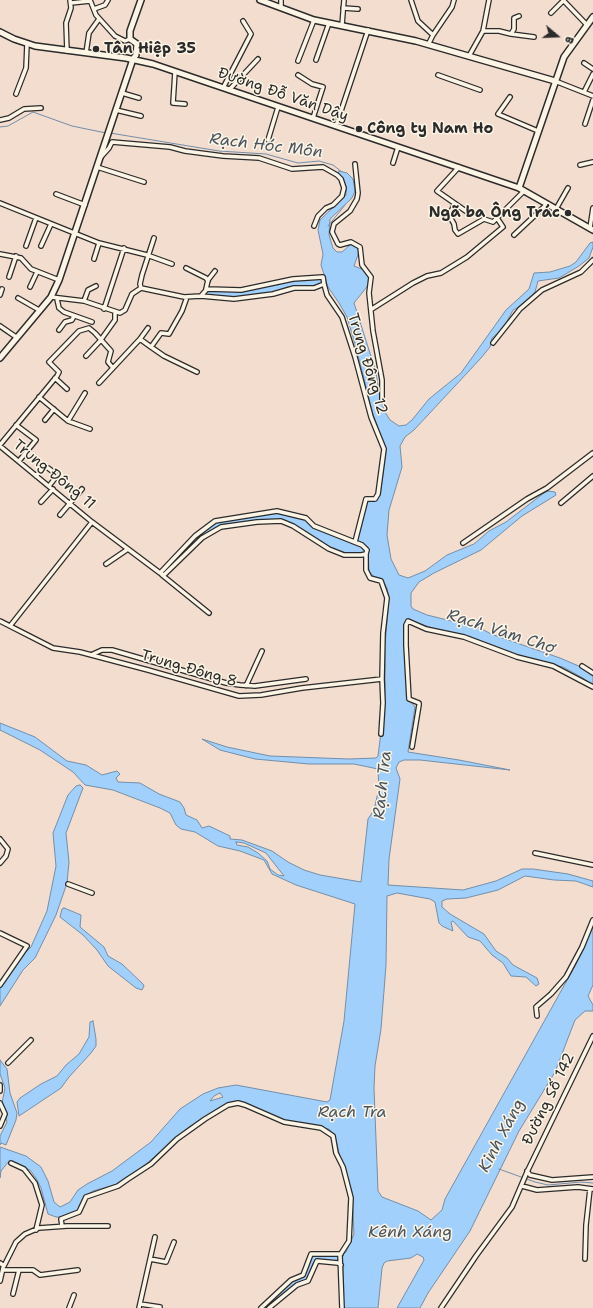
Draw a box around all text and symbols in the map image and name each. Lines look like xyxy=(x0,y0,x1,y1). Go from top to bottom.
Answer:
north arrow xyxy=(537,16,577,56)
text: B xyxy=(561,34,577,46)
place label: Tân Hiệp 35 xyxy=(104,40,196,58)
marker: Tân Hiệp 35 xyxy=(91,44,101,54)
street label: Đường Đỗ Văn Dậy xyxy=(215,64,351,126)
place label: Công ty Nam Ho xyxy=(367,120,493,138)
marker: Công ty Nam Ho xyxy=(354,124,364,134)
water label: Rạch Hóc Môn xyxy=(208,130,324,162)
place label: Ngã ba Ông Trác xyxy=(429,204,560,222)
marker: Ngã ba Ông Trác xyxy=(563,208,573,218)
street label: Trung Đông 12 xyxy=(343,311,391,417)
street label: Trung Đông 11 xyxy=(9,436,99,514)
water label: Rạch Vàm Chợ xyxy=(444,605,558,659)
street label: Trung Đông 8 xyxy=(139,647,239,691)
water label: Rạch Tra xyxy=(370,750,396,820)
street label: Đường Số 142 xyxy=(519,1050,579,1148)
water label: Kinh Xáng xyxy=(475,1096,529,1176)
water label: Rạch Tra xyxy=(318,1103,386,1123)
water label: Kênh Xáng xyxy=(368,1223,452,1243)

